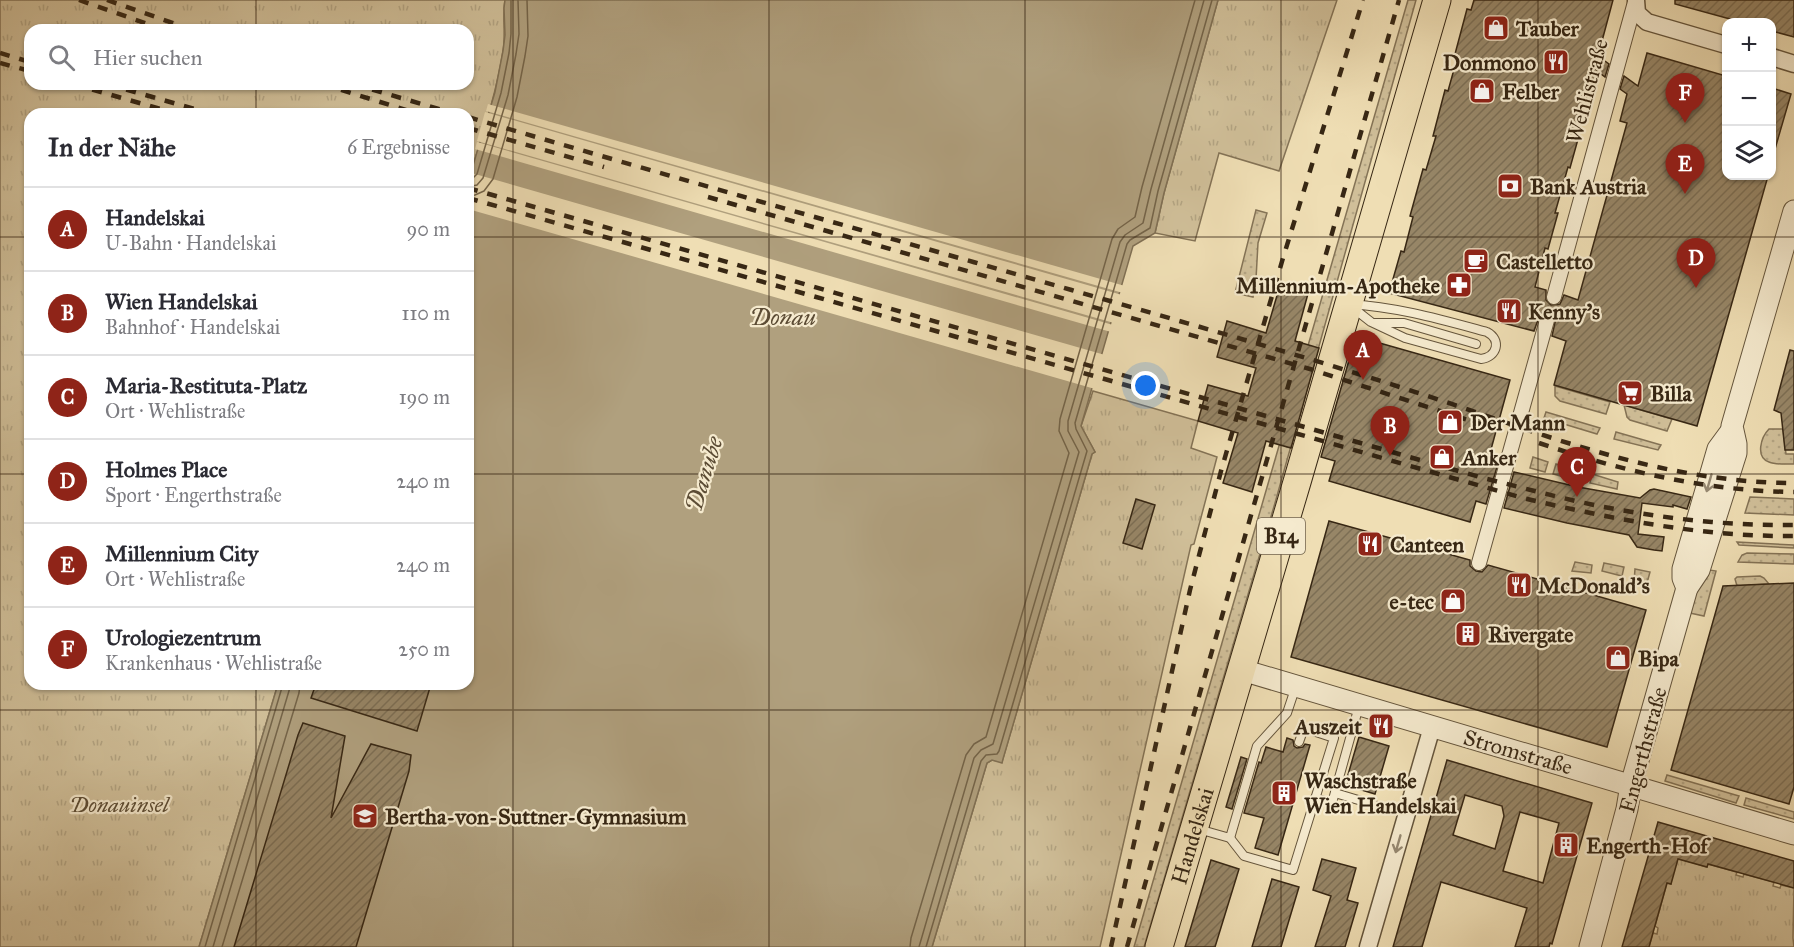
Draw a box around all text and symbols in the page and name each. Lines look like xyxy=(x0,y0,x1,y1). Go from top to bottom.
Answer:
shop icon: Tauber xyxy=(1481,13,1511,43)
place label: Tauber xyxy=(1515,15,1580,42)
map controls xyxy=(1722,18,1776,180)
button: + xyxy=(1722,18,1776,72)
search box xyxy=(24,24,474,90)
street label: Wehlistraße xyxy=(1560,36,1614,146)
icon: search xyxy=(45,41,78,74)
text: Hier suchen xyxy=(93,44,202,71)
restaurant icon: Donmono xyxy=(1541,47,1571,77)
place label: Donmono xyxy=(1443,49,1536,76)
button: − xyxy=(1722,72,1776,126)
pin: F xyxy=(1666,74,1704,123)
shop icon: Felber xyxy=(1467,76,1497,106)
place label: Felber xyxy=(1502,78,1560,105)
button: layers xyxy=(1722,126,1776,180)
text: In der Nähe xyxy=(48,131,176,163)
text: 6 Ergebnisse xyxy=(347,135,450,159)
pin: E xyxy=(1666,144,1704,194)
bank icon: Bank Austria xyxy=(1495,171,1525,201)
place label: Bank Austria xyxy=(1530,173,1647,200)
text: Handelskai xyxy=(105,204,205,231)
text: A xyxy=(61,217,74,241)
text: 90 m xyxy=(407,217,450,241)
text: U-Bahn · Handelskai xyxy=(105,231,276,255)
pin: D xyxy=(1676,238,1716,288)
cafe icon: Castelletto xyxy=(1461,246,1491,276)
place label: Castelletto xyxy=(1496,248,1593,275)
pharmacy icon: Millennium-Apotheke xyxy=(1444,270,1474,300)
place label: Millennium-Apotheke xyxy=(1236,272,1440,299)
text: Wien Handelskai xyxy=(105,288,258,315)
restaurant icon: Kenny's xyxy=(1494,296,1524,326)
place label: Kenny's xyxy=(1528,298,1600,325)
text: B xyxy=(61,301,74,325)
text: 110 m xyxy=(402,301,450,325)
water label: Donau xyxy=(750,302,816,332)
text: Bahnhof · Handelskai xyxy=(105,315,280,339)
pin: A xyxy=(1344,330,1382,380)
your location xyxy=(1131,371,1160,400)
text: Maria-Restituta-Platz xyxy=(105,372,307,399)
supermarket icon: Billa xyxy=(1615,378,1645,408)
place label: Billa xyxy=(1650,380,1692,407)
text: C xyxy=(61,385,74,409)
text: 190 m xyxy=(399,385,450,409)
text: Ort · Wehlistraße xyxy=(105,399,245,423)
pin: B xyxy=(1370,406,1410,456)
shop icon: Der Mann xyxy=(1435,407,1465,437)
place label: Der Mann xyxy=(1470,409,1565,436)
water label: Danube xyxy=(678,432,730,515)
shop icon: Anker xyxy=(1427,442,1457,472)
place label: Anker xyxy=(1460,444,1517,471)
pin: C xyxy=(1558,448,1596,497)
text: Holmes Place xyxy=(105,456,227,483)
text: D xyxy=(60,469,75,493)
text: 240 m xyxy=(396,469,450,493)
one-way arrow xyxy=(1703,473,1714,492)
text: Sport · Engerthstraße xyxy=(105,483,282,507)
road number: B14 xyxy=(1257,518,1305,554)
restaurant icon: Canteen xyxy=(1355,529,1385,559)
place label: Canteen xyxy=(1390,531,1464,558)
text: Millennium City xyxy=(105,540,258,567)
text: E xyxy=(60,553,75,577)
text: 240 m xyxy=(396,553,450,577)
text: Ort · Wehlistraße xyxy=(105,567,245,591)
restaurant icon: McDonald's xyxy=(1504,570,1534,600)
place label: McDonald's xyxy=(1538,572,1650,599)
shop icon: e-tec xyxy=(1438,586,1468,616)
place label: e-tec xyxy=(1390,588,1435,615)
building icon: Rivergate xyxy=(1453,619,1483,649)
place label: Rivergate xyxy=(1488,621,1574,648)
text: Urologiezentrum xyxy=(105,624,261,651)
text: F xyxy=(61,637,74,661)
text: 250 m xyxy=(398,637,450,661)
shop icon: Bipa xyxy=(1603,643,1633,673)
place label: Bipa xyxy=(1638,645,1680,672)
text: Krankenhaus · Wehlistraße xyxy=(105,651,322,675)
street label: Engerthstraße xyxy=(1613,684,1673,816)
restaurant icon: Auszeit xyxy=(1366,711,1396,741)
place label: Auszeit xyxy=(1293,713,1362,740)
street label: Stromstraße xyxy=(1460,724,1576,780)
place label: Waschstraße Wien Handelskai xyxy=(1304,767,1457,819)
building icon: Waschstraße Wien Handelskai xyxy=(1269,778,1299,808)
street label: Handelskai xyxy=(1165,784,1219,888)
park label: Donauinsel xyxy=(69,791,171,818)
school or university icon: Bertha-von-Suttner-Gymnasium xyxy=(350,801,380,831)
place label: Bertha-von-Suttner-Gymnasium xyxy=(385,803,687,830)
building icon: Engerth-Hof xyxy=(1551,830,1581,860)
place label: Engerth-Hof xyxy=(1586,832,1711,859)
one-way arrow xyxy=(1392,834,1403,853)

